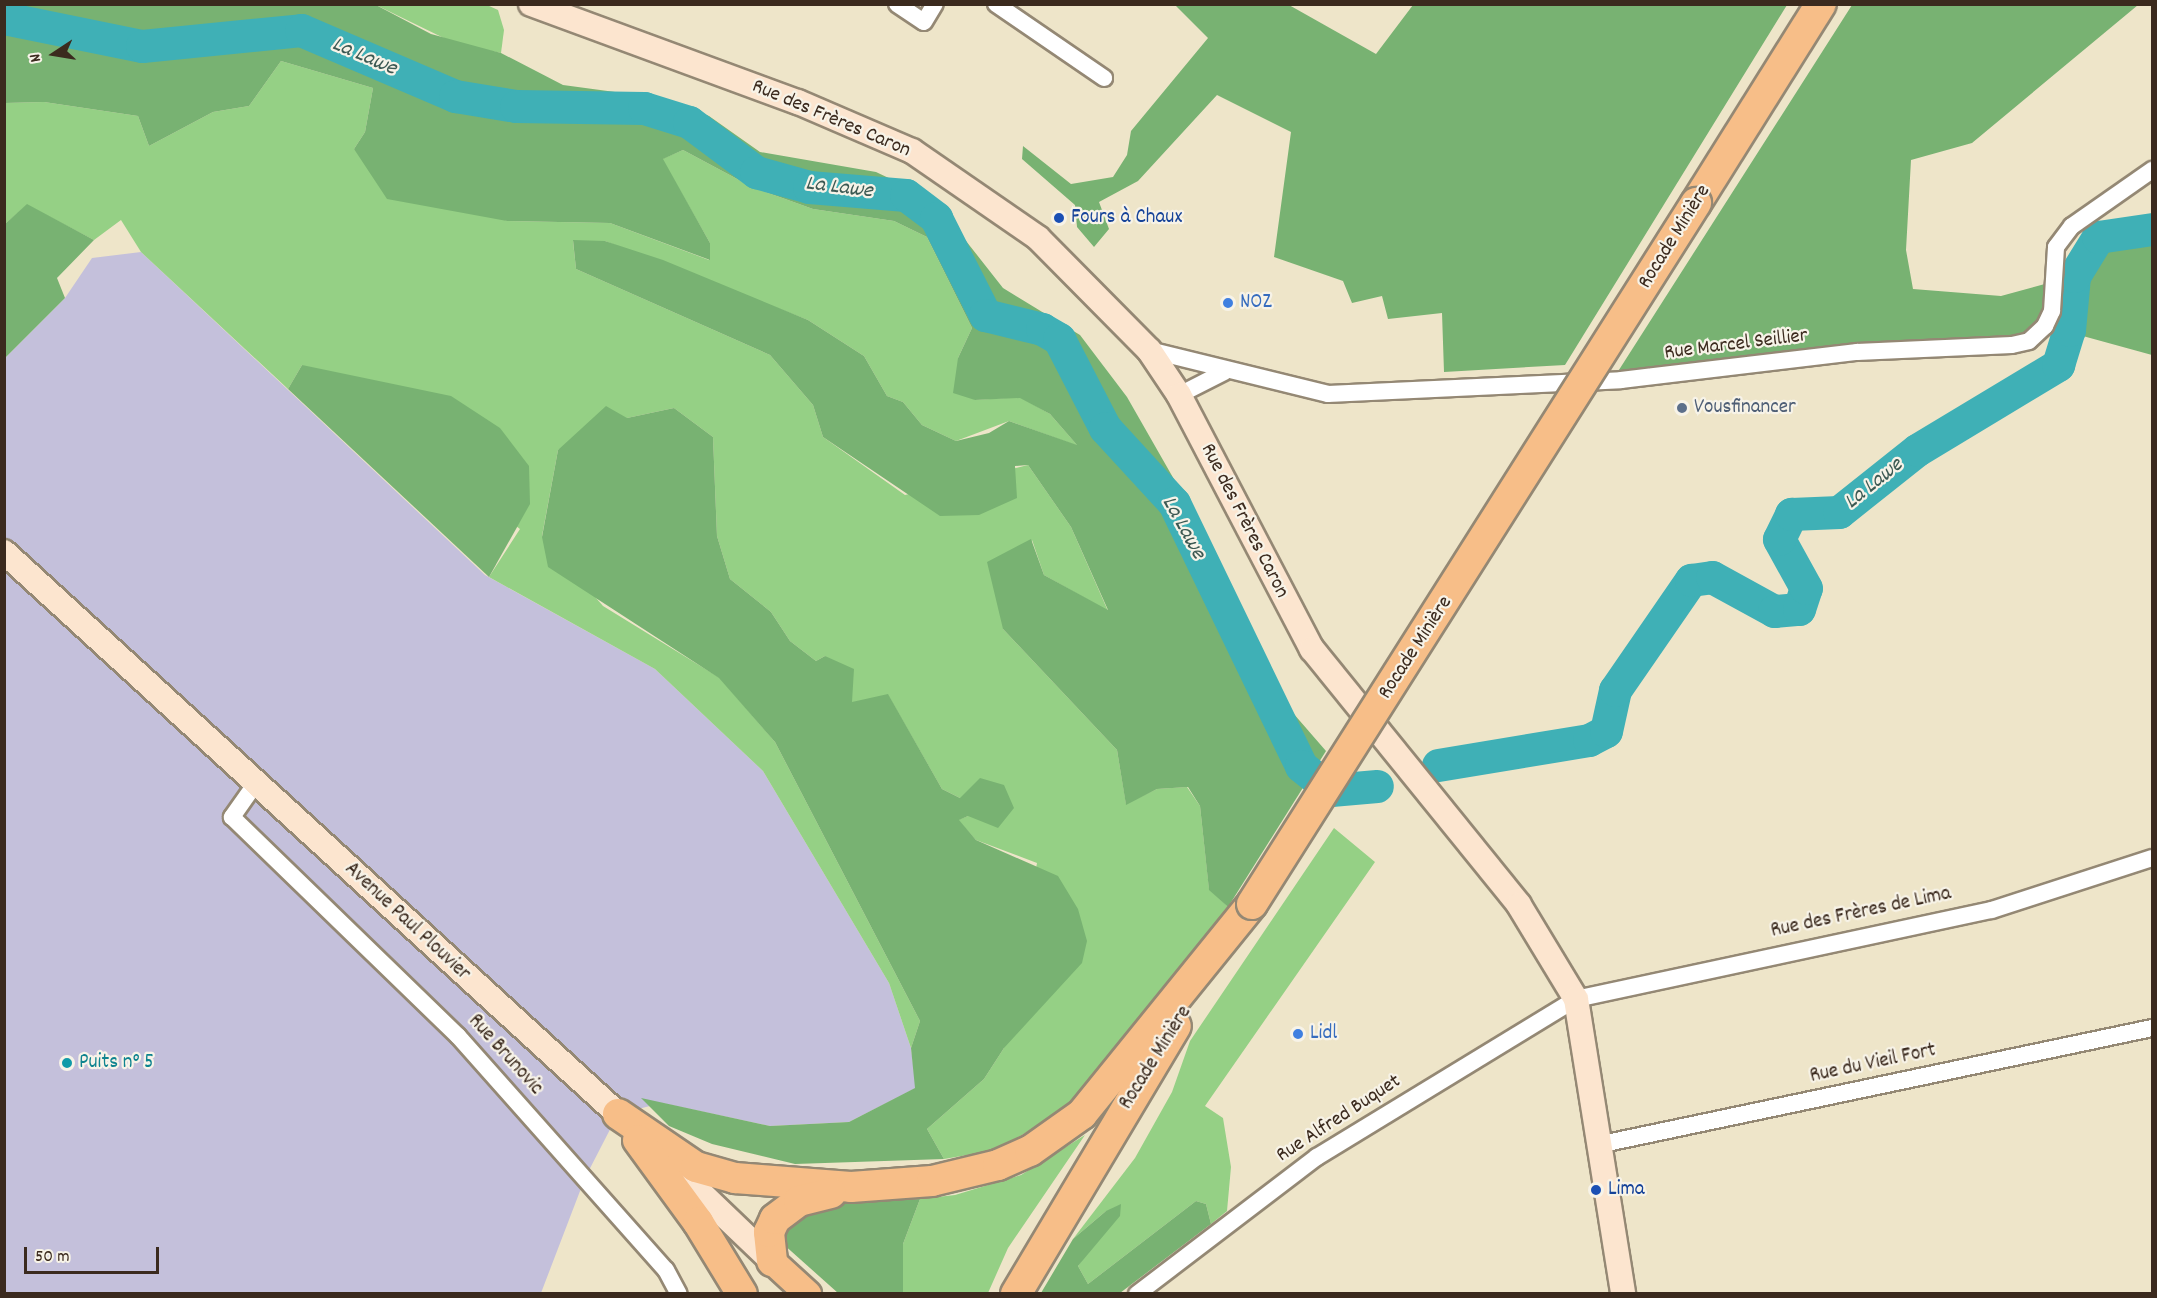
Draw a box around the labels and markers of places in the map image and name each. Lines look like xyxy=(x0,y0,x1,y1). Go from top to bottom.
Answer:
place label: Fours à Chaux xyxy=(1071,205,1182,231)
marker: Fours à Chaux xyxy=(1052,211,1066,225)
place label: NOZ xyxy=(1240,290,1272,316)
marker: NOZ xyxy=(1221,296,1235,310)
place label: Vousfinancer xyxy=(1694,395,1796,421)
marker: Vousfinancer xyxy=(1675,401,1689,415)
place label: Lidl xyxy=(1310,1021,1337,1047)
marker: Lidl xyxy=(1291,1027,1305,1041)
place label: Puits n° 5 xyxy=(79,1050,154,1076)
marker: Puits n° 5 xyxy=(60,1056,74,1070)
place label: Lima xyxy=(1608,1177,1645,1203)
marker: Lima xyxy=(1589,1183,1603,1197)

